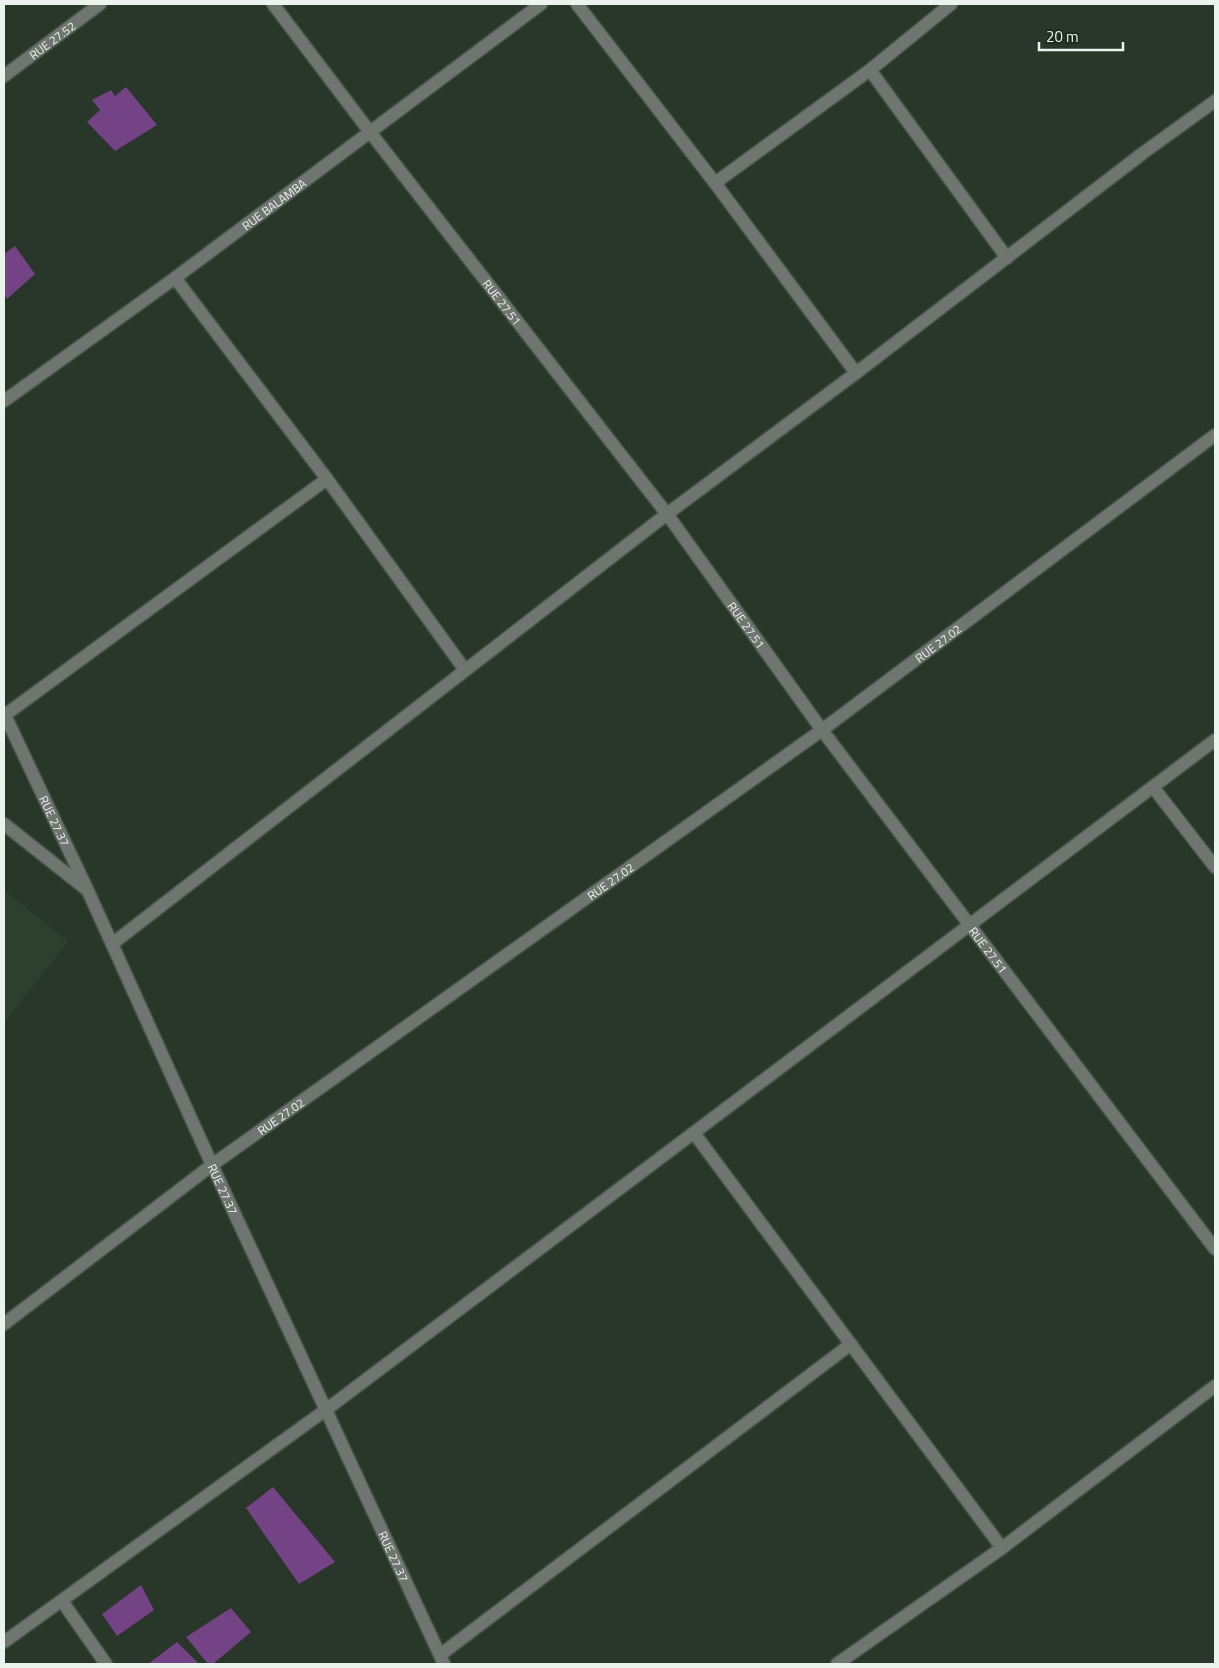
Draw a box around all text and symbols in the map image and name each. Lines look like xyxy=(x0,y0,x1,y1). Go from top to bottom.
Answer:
street label: RUE 27.52 xyxy=(25,16,79,64)
scale bar xyxy=(1039,20,1123,52)
text: 20 m xyxy=(1046,25,1079,48)
street label: RUE BALAMBA xyxy=(238,174,310,235)
street label: RUE 27.51 xyxy=(478,275,526,329)
street label: RUE 27.51 xyxy=(723,597,770,652)
street label: RUE 27.02 xyxy=(911,619,965,667)
street label: RUE 27.37 xyxy=(35,792,75,849)
street label: RUE 27.02 xyxy=(583,858,638,904)
street label: RUE 27.51 xyxy=(965,923,1012,977)
street label: RUE 27.02 xyxy=(253,1093,308,1140)
street label: RUE 27.37 xyxy=(203,1160,243,1217)
street label: RUE 27.37 xyxy=(374,1528,414,1585)

